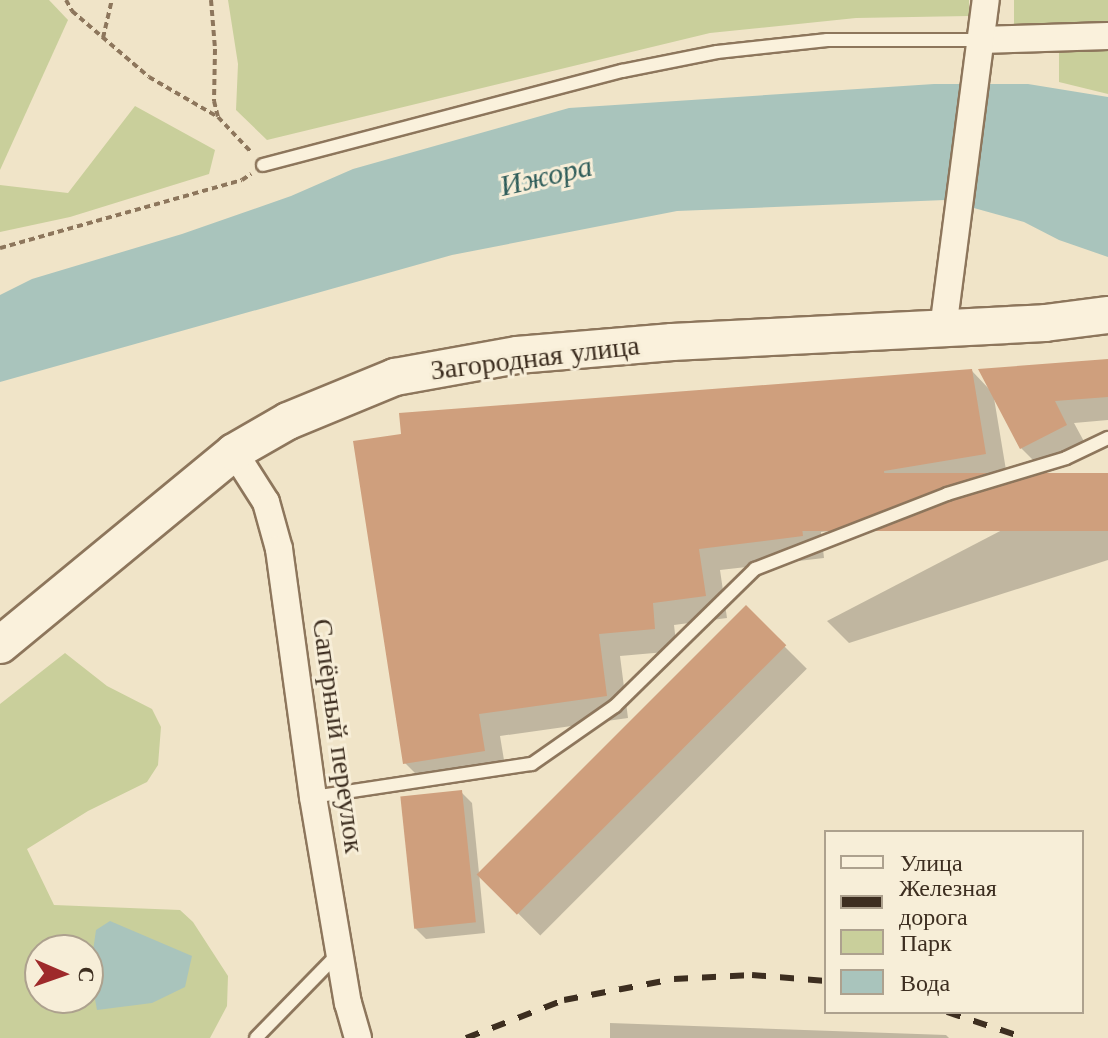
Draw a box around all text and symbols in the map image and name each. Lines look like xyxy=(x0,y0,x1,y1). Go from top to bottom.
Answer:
water label: Ижора xyxy=(496,148,596,204)
street label: Загородная улица xyxy=(429,329,641,387)
street label: Сапёрный переулок xyxy=(305,617,371,855)
legend xyxy=(824,830,1084,1014)
text: Улица xyxy=(900,848,963,877)
text: Железная дорога xyxy=(899,873,997,931)
text: Парк xyxy=(900,928,952,957)
north arrow xyxy=(24,934,104,1014)
text: С xyxy=(73,966,100,983)
text: Вода xyxy=(900,968,950,997)

